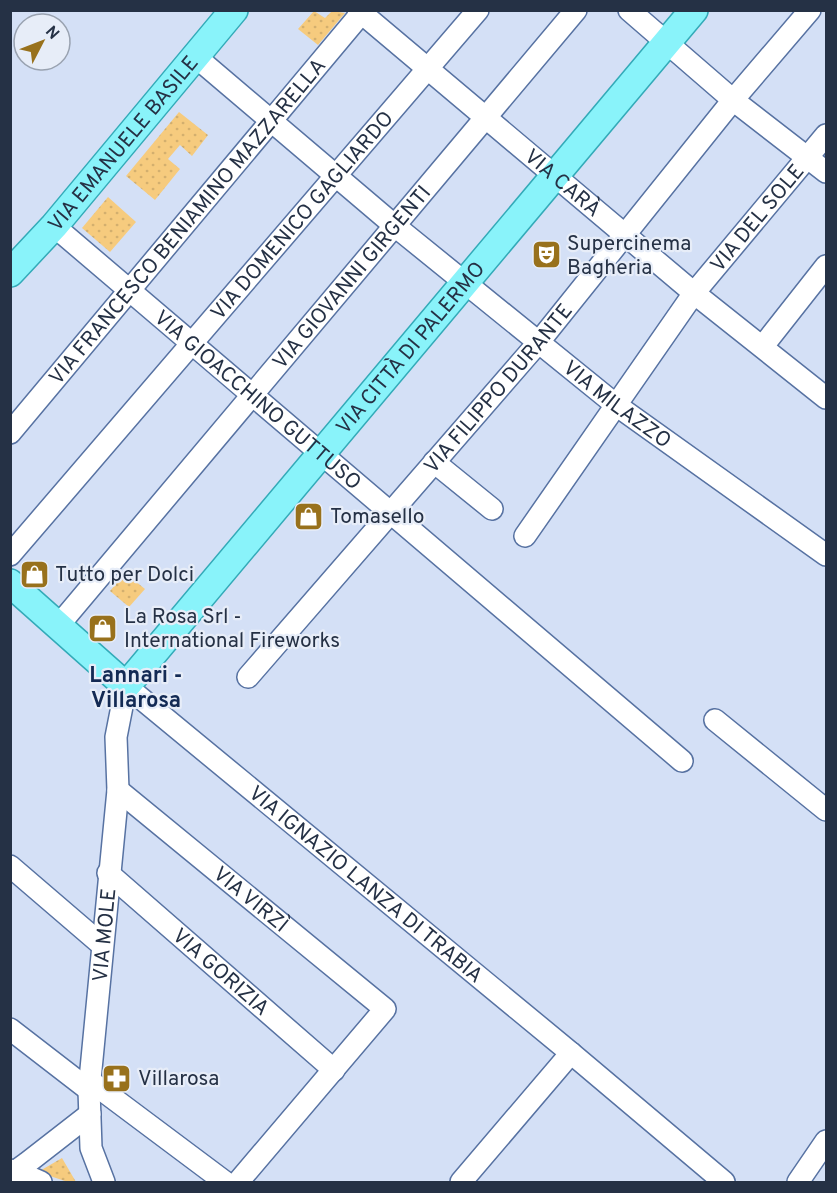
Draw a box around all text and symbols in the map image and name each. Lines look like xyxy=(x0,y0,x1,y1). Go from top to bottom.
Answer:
north arrow xyxy=(12,12,72,72)
text: N xyxy=(40,22,63,44)
street label: VIA EMANUELE BASILE xyxy=(43,51,205,238)
street label: VIA FRANCESCO BENIAMINO MAZZARELLA xyxy=(44,53,333,391)
street label: VIA DOMENICO GAGLIARDO xyxy=(206,106,400,326)
street label: VIA CARÀ xyxy=(518,144,607,224)
street label: VIA DEL SOLE xyxy=(705,159,811,278)
street label: VIA GIOVANNI GIRGENTI xyxy=(268,180,438,376)
place label: Supercinema Bagheria xyxy=(567,231,691,282)
theatre icon: Supercinema Bagheria xyxy=(530,239,562,271)
street label: VIA CITTÀ DI PALERMO xyxy=(331,257,492,441)
street label: VIA FILIPPO DURANTE xyxy=(419,299,579,480)
street label: VIA GIOACCHINO GUTTUSO xyxy=(148,305,366,497)
street label: VIA MILAZZO xyxy=(557,355,676,455)
shop icon: Tomasello xyxy=(293,500,325,532)
place label: Tomasello xyxy=(330,504,425,531)
shop icon: Tutto per Dolci xyxy=(18,558,50,590)
place label: Tutto per Dolci xyxy=(55,562,194,589)
place label: La Rosa Srl - International Fireworks xyxy=(124,604,340,655)
shop icon: La Rosa Srl - International Fireworks xyxy=(87,612,119,644)
district label: Lannari - Villarosa xyxy=(89,663,183,715)
street label: VIA IGNAZIO LANZA DI TRABIA xyxy=(242,781,488,990)
street label: VIA VIRZÌ xyxy=(207,861,294,939)
street label: VIA MOLE xyxy=(88,887,123,983)
street label: VIA GORIZIA xyxy=(166,923,274,1022)
pharmacy icon: Villarosa xyxy=(101,1062,133,1094)
place label: Villarosa xyxy=(138,1066,219,1093)

